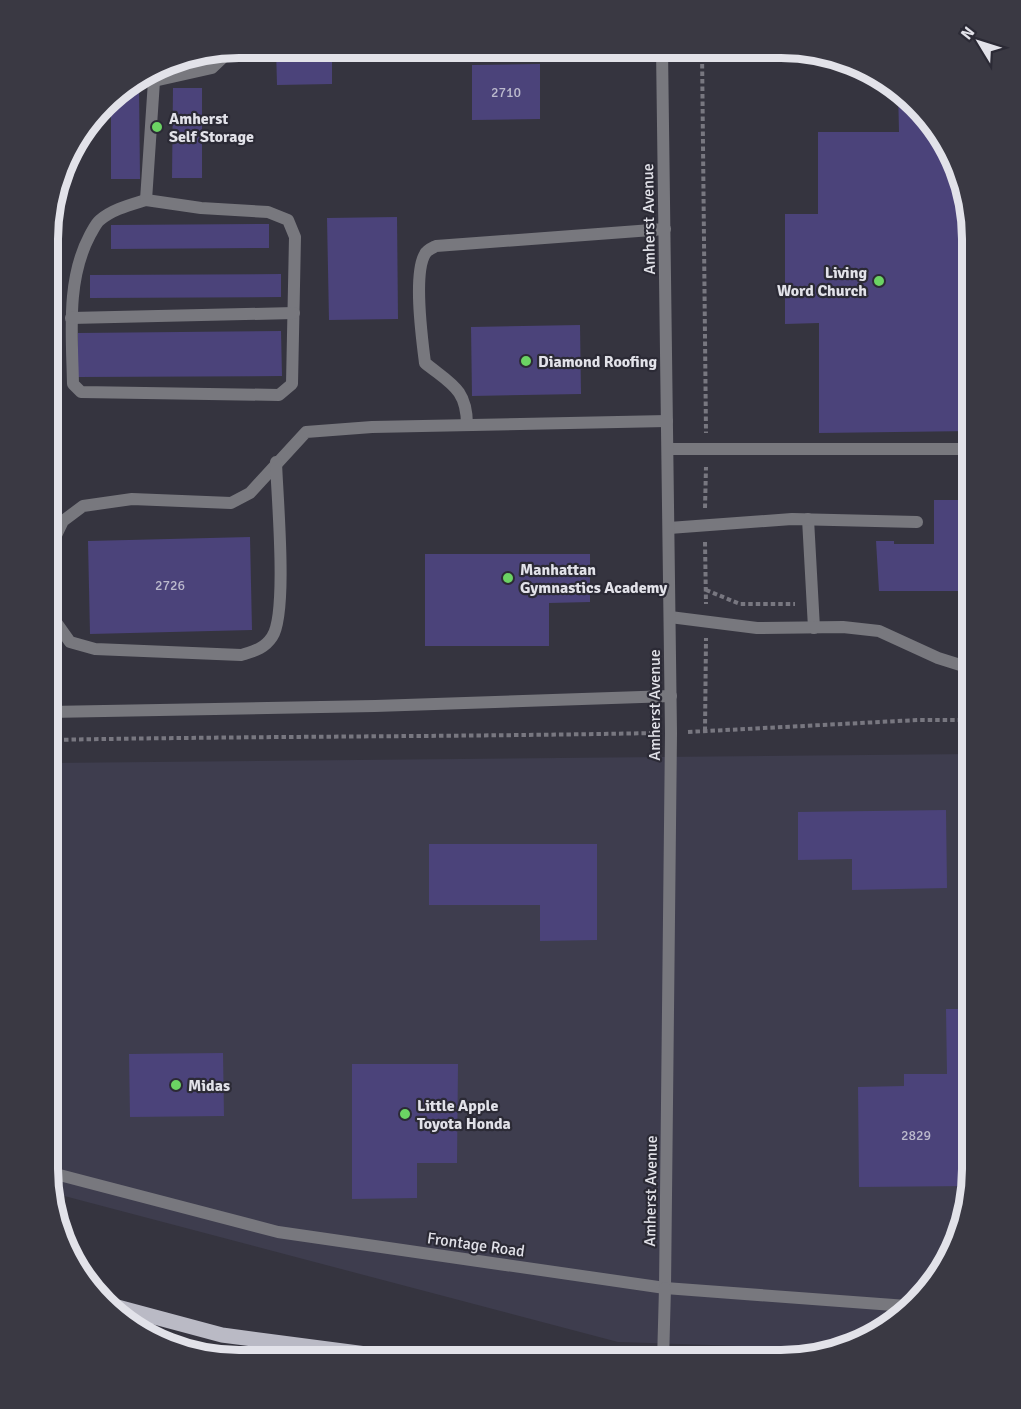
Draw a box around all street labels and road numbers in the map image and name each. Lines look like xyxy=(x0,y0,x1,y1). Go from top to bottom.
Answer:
street label: Amherst Avenue xyxy=(638,163,660,275)
street label: Amherst Avenue xyxy=(645,649,665,761)
street label: Amherst Avenue xyxy=(640,1135,662,1247)
street label: Frontage Road xyxy=(426,1228,526,1262)

